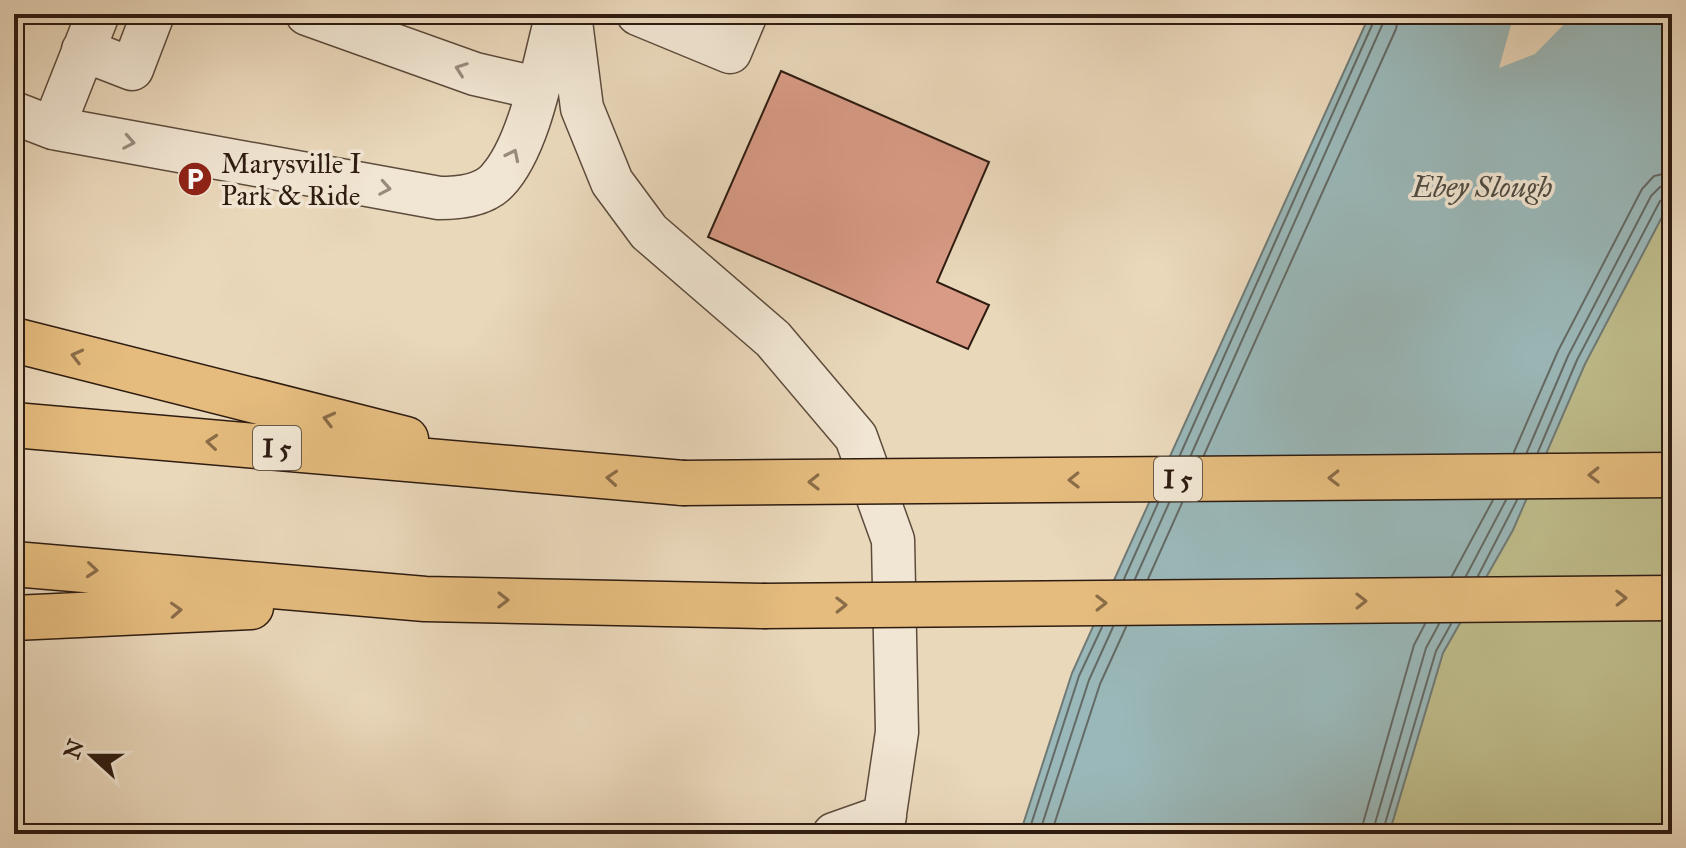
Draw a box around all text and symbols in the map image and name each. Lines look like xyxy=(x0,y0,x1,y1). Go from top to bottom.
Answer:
one-way arrow xyxy=(454,62,468,79)
one-way arrow xyxy=(123,132,136,149)
place label: Marysville I Park & Ride xyxy=(221,146,362,213)
one-way arrow xyxy=(503,148,519,163)
parking icon: Marysville I Park & Ride xyxy=(176,160,214,198)
water label: Ebey Slough xyxy=(1411,169,1553,205)
one-way arrow xyxy=(378,179,392,196)
one-way arrow xyxy=(70,348,84,365)
one-way arrow xyxy=(322,412,336,429)
road number: I 5 xyxy=(253,426,301,470)
one-way arrow xyxy=(205,434,218,451)
road number: I 5 xyxy=(1154,457,1202,501)
one-way arrow xyxy=(1587,466,1600,484)
one-way arrow xyxy=(1327,469,1340,486)
one-way arrow xyxy=(605,470,618,487)
one-way arrow xyxy=(1067,471,1080,489)
one-way arrow xyxy=(807,473,820,491)
one-way arrow xyxy=(86,562,99,579)
one-way arrow xyxy=(1615,589,1628,607)
one-way arrow xyxy=(497,592,510,609)
one-way arrow xyxy=(1355,592,1368,610)
one-way arrow xyxy=(1095,594,1108,612)
one-way arrow xyxy=(835,596,848,614)
one-way arrow xyxy=(170,602,183,619)
north arrow xyxy=(52,716,132,796)
text: N xyxy=(58,735,90,763)

